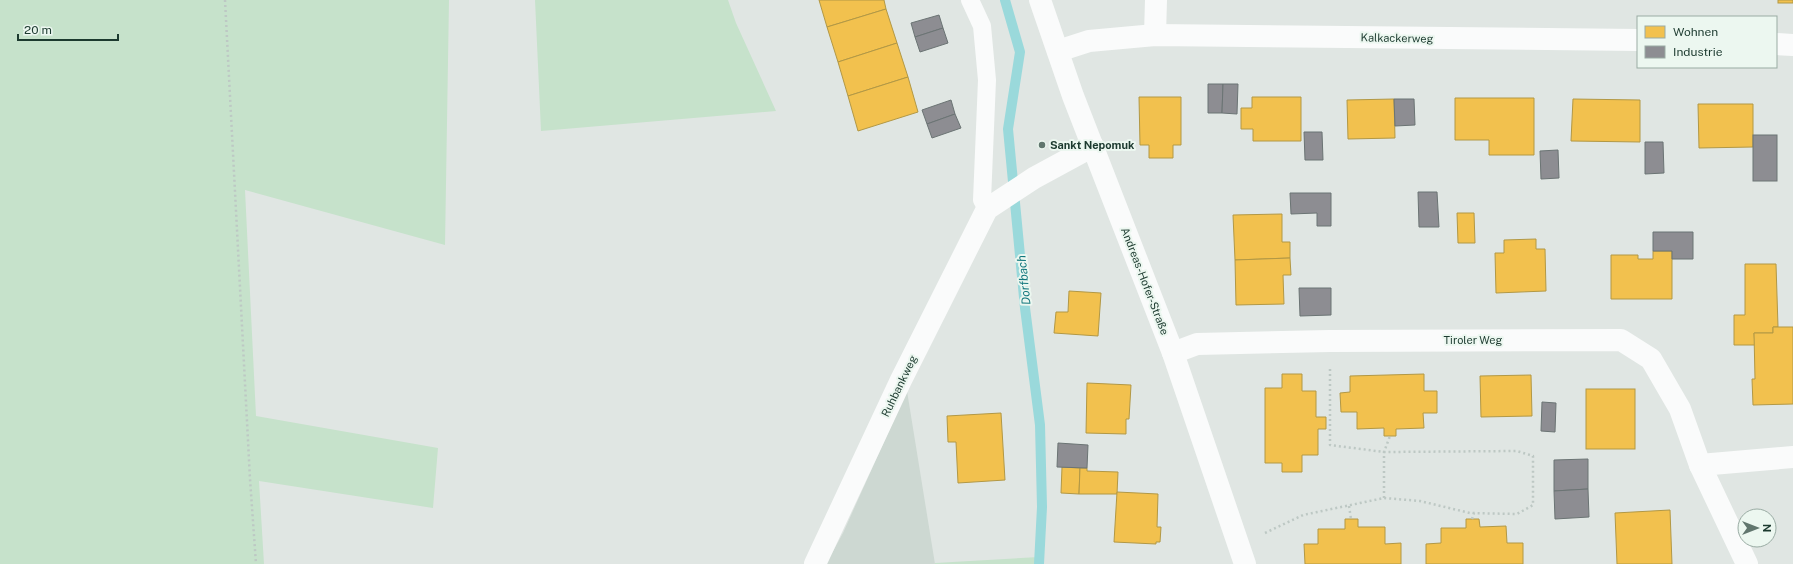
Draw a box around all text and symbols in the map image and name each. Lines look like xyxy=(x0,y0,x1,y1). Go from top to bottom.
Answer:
scale bar xyxy=(18,16,118,42)
legend xyxy=(1637,16,1777,68)
text: 20 m xyxy=(24,23,52,37)
text: Wohnen xyxy=(1673,25,1718,39)
street label: Kalkackerweg xyxy=(1360,31,1434,45)
text: Industrie xyxy=(1673,45,1723,59)
place label: Sankt Nepomuk xyxy=(1050,139,1135,151)
marker: Sankt Nepomuk xyxy=(1037,140,1047,150)
street label: Andreas-Hofer-Straße xyxy=(1119,226,1171,336)
water label: Dorfbach xyxy=(1014,254,1034,306)
street label: Tiroler Weg xyxy=(1444,334,1503,346)
street label: Ruhbankweg xyxy=(879,353,919,419)
north arrow xyxy=(1737,508,1777,548)
text: N xyxy=(1761,524,1773,532)

